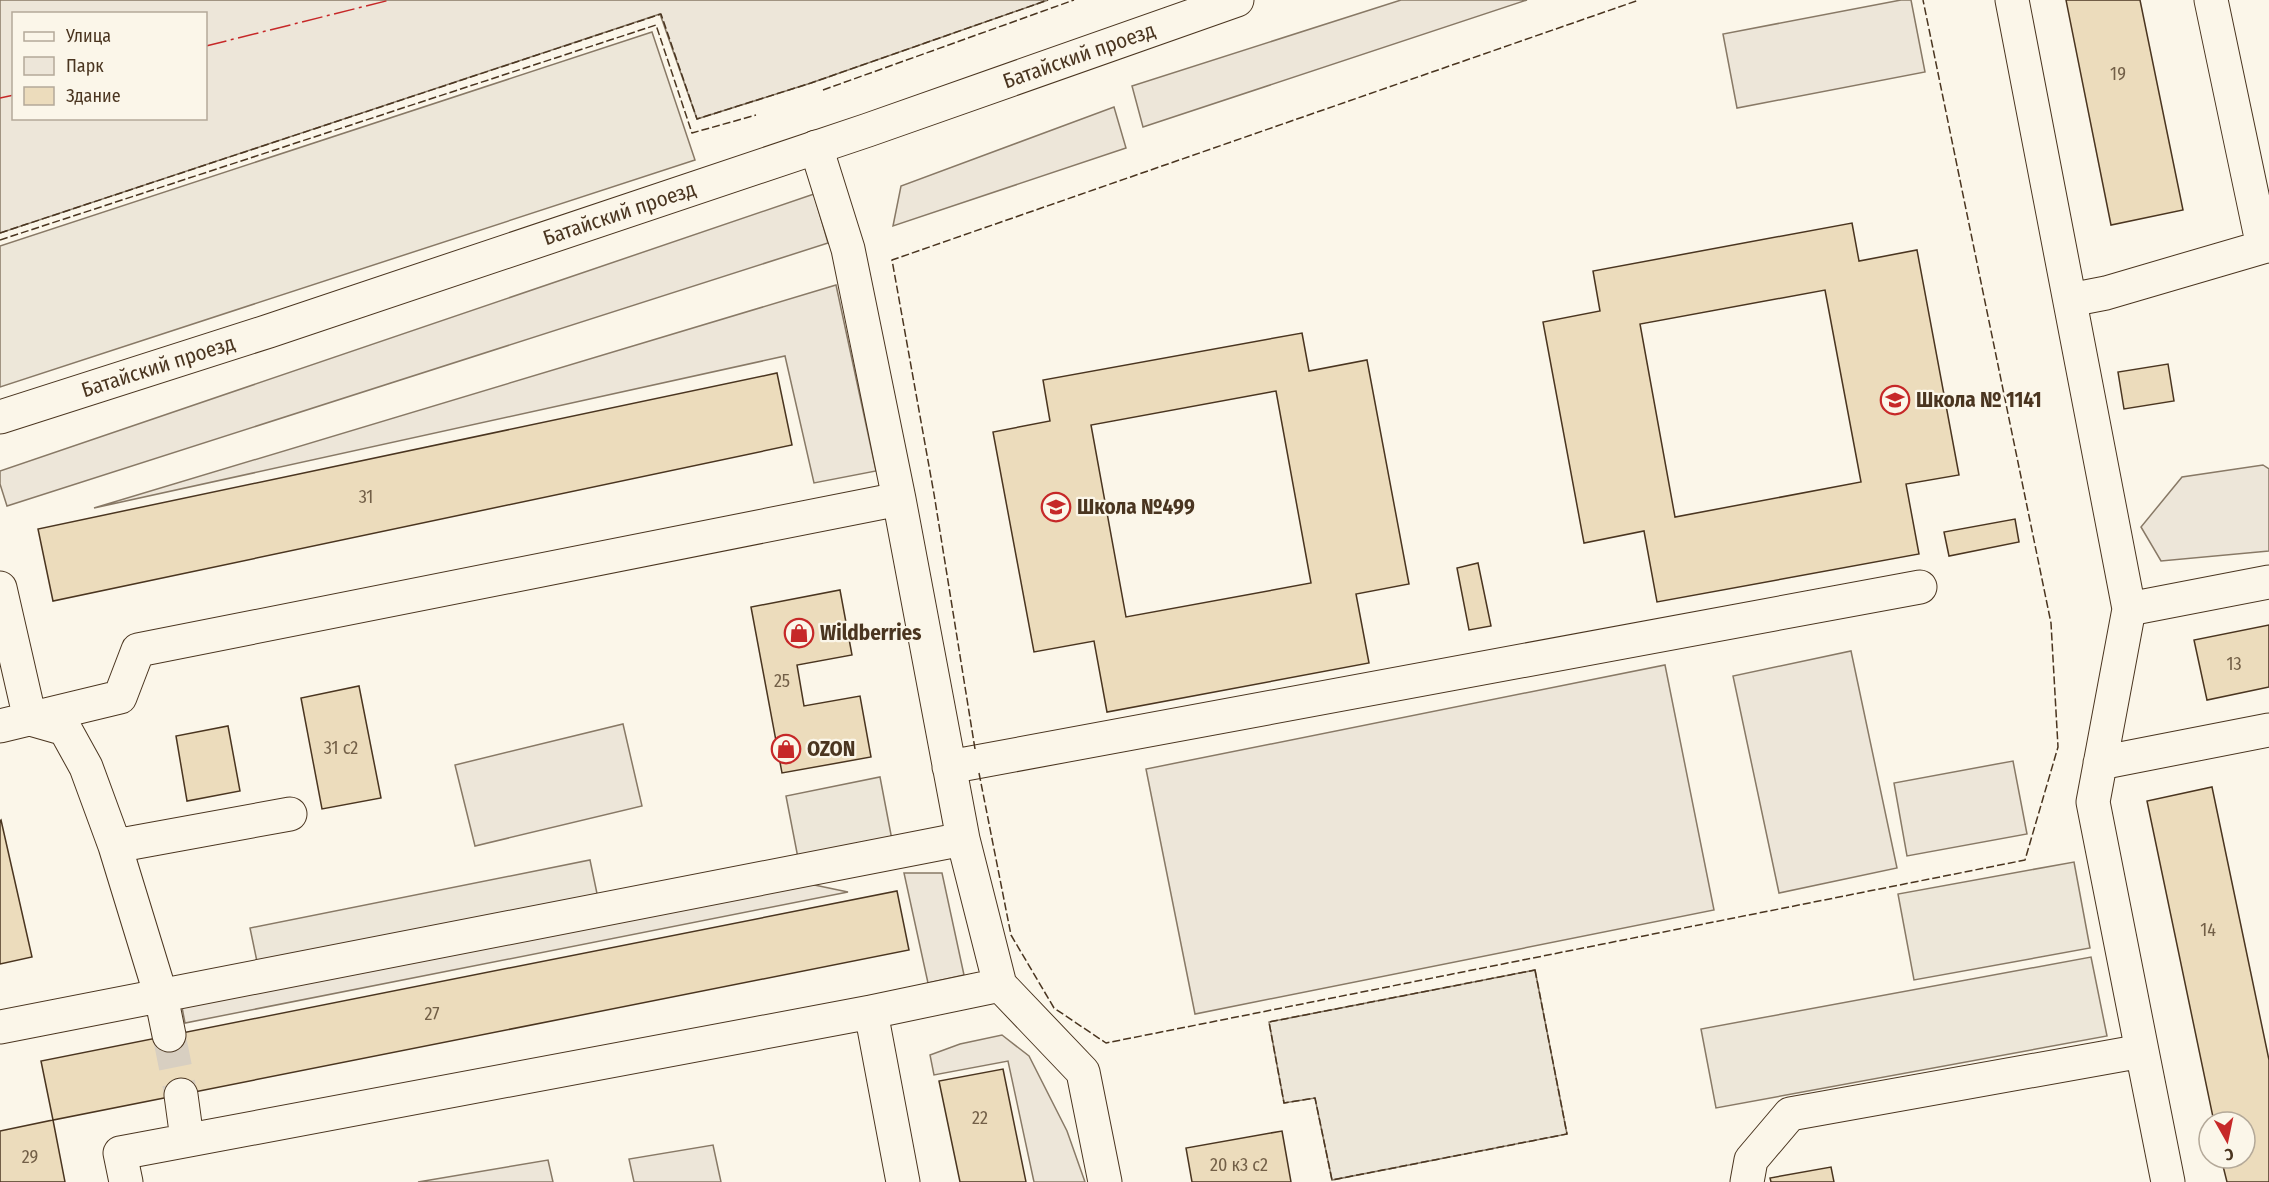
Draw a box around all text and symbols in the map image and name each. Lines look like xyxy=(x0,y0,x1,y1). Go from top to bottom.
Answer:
legend xyxy=(12,12,207,120)
street label: Батайский проезд xyxy=(999,17,1159,94)
text: Улица xyxy=(65,25,111,47)
text: Парк xyxy=(66,55,104,77)
house number: 19 xyxy=(2110,63,2126,85)
text: Здание xyxy=(66,85,121,107)
street label: Батайский проезд xyxy=(540,176,699,251)
street label: Батайский проезд xyxy=(78,330,238,403)
school or university icon: Школа № 1141 xyxy=(1879,384,1911,416)
place label: Школа № 1141 xyxy=(1916,387,2042,413)
house number: 31 xyxy=(359,486,373,508)
school or university icon: Школа №499 xyxy=(1040,491,1072,523)
place label: Школа №499 xyxy=(1077,494,1195,520)
shop icon: Wildberries xyxy=(783,617,815,649)
place label: Wildberries xyxy=(820,620,921,646)
house number: 13 xyxy=(2226,653,2242,675)
house number: 25 xyxy=(774,670,790,692)
shop icon: OZON xyxy=(770,733,802,765)
place label: OZON xyxy=(807,736,855,762)
house number: 31 с2 xyxy=(324,737,358,759)
house number: 14 xyxy=(2200,919,2216,941)
house number: 27 xyxy=(424,1003,440,1025)
house number: 22 xyxy=(972,1107,988,1129)
north arrow xyxy=(2197,1110,2257,1170)
text: С xyxy=(2223,1144,2235,1164)
house number: 29 xyxy=(22,1146,38,1168)
house number: 20 к3 с2 xyxy=(1210,1154,1268,1176)

